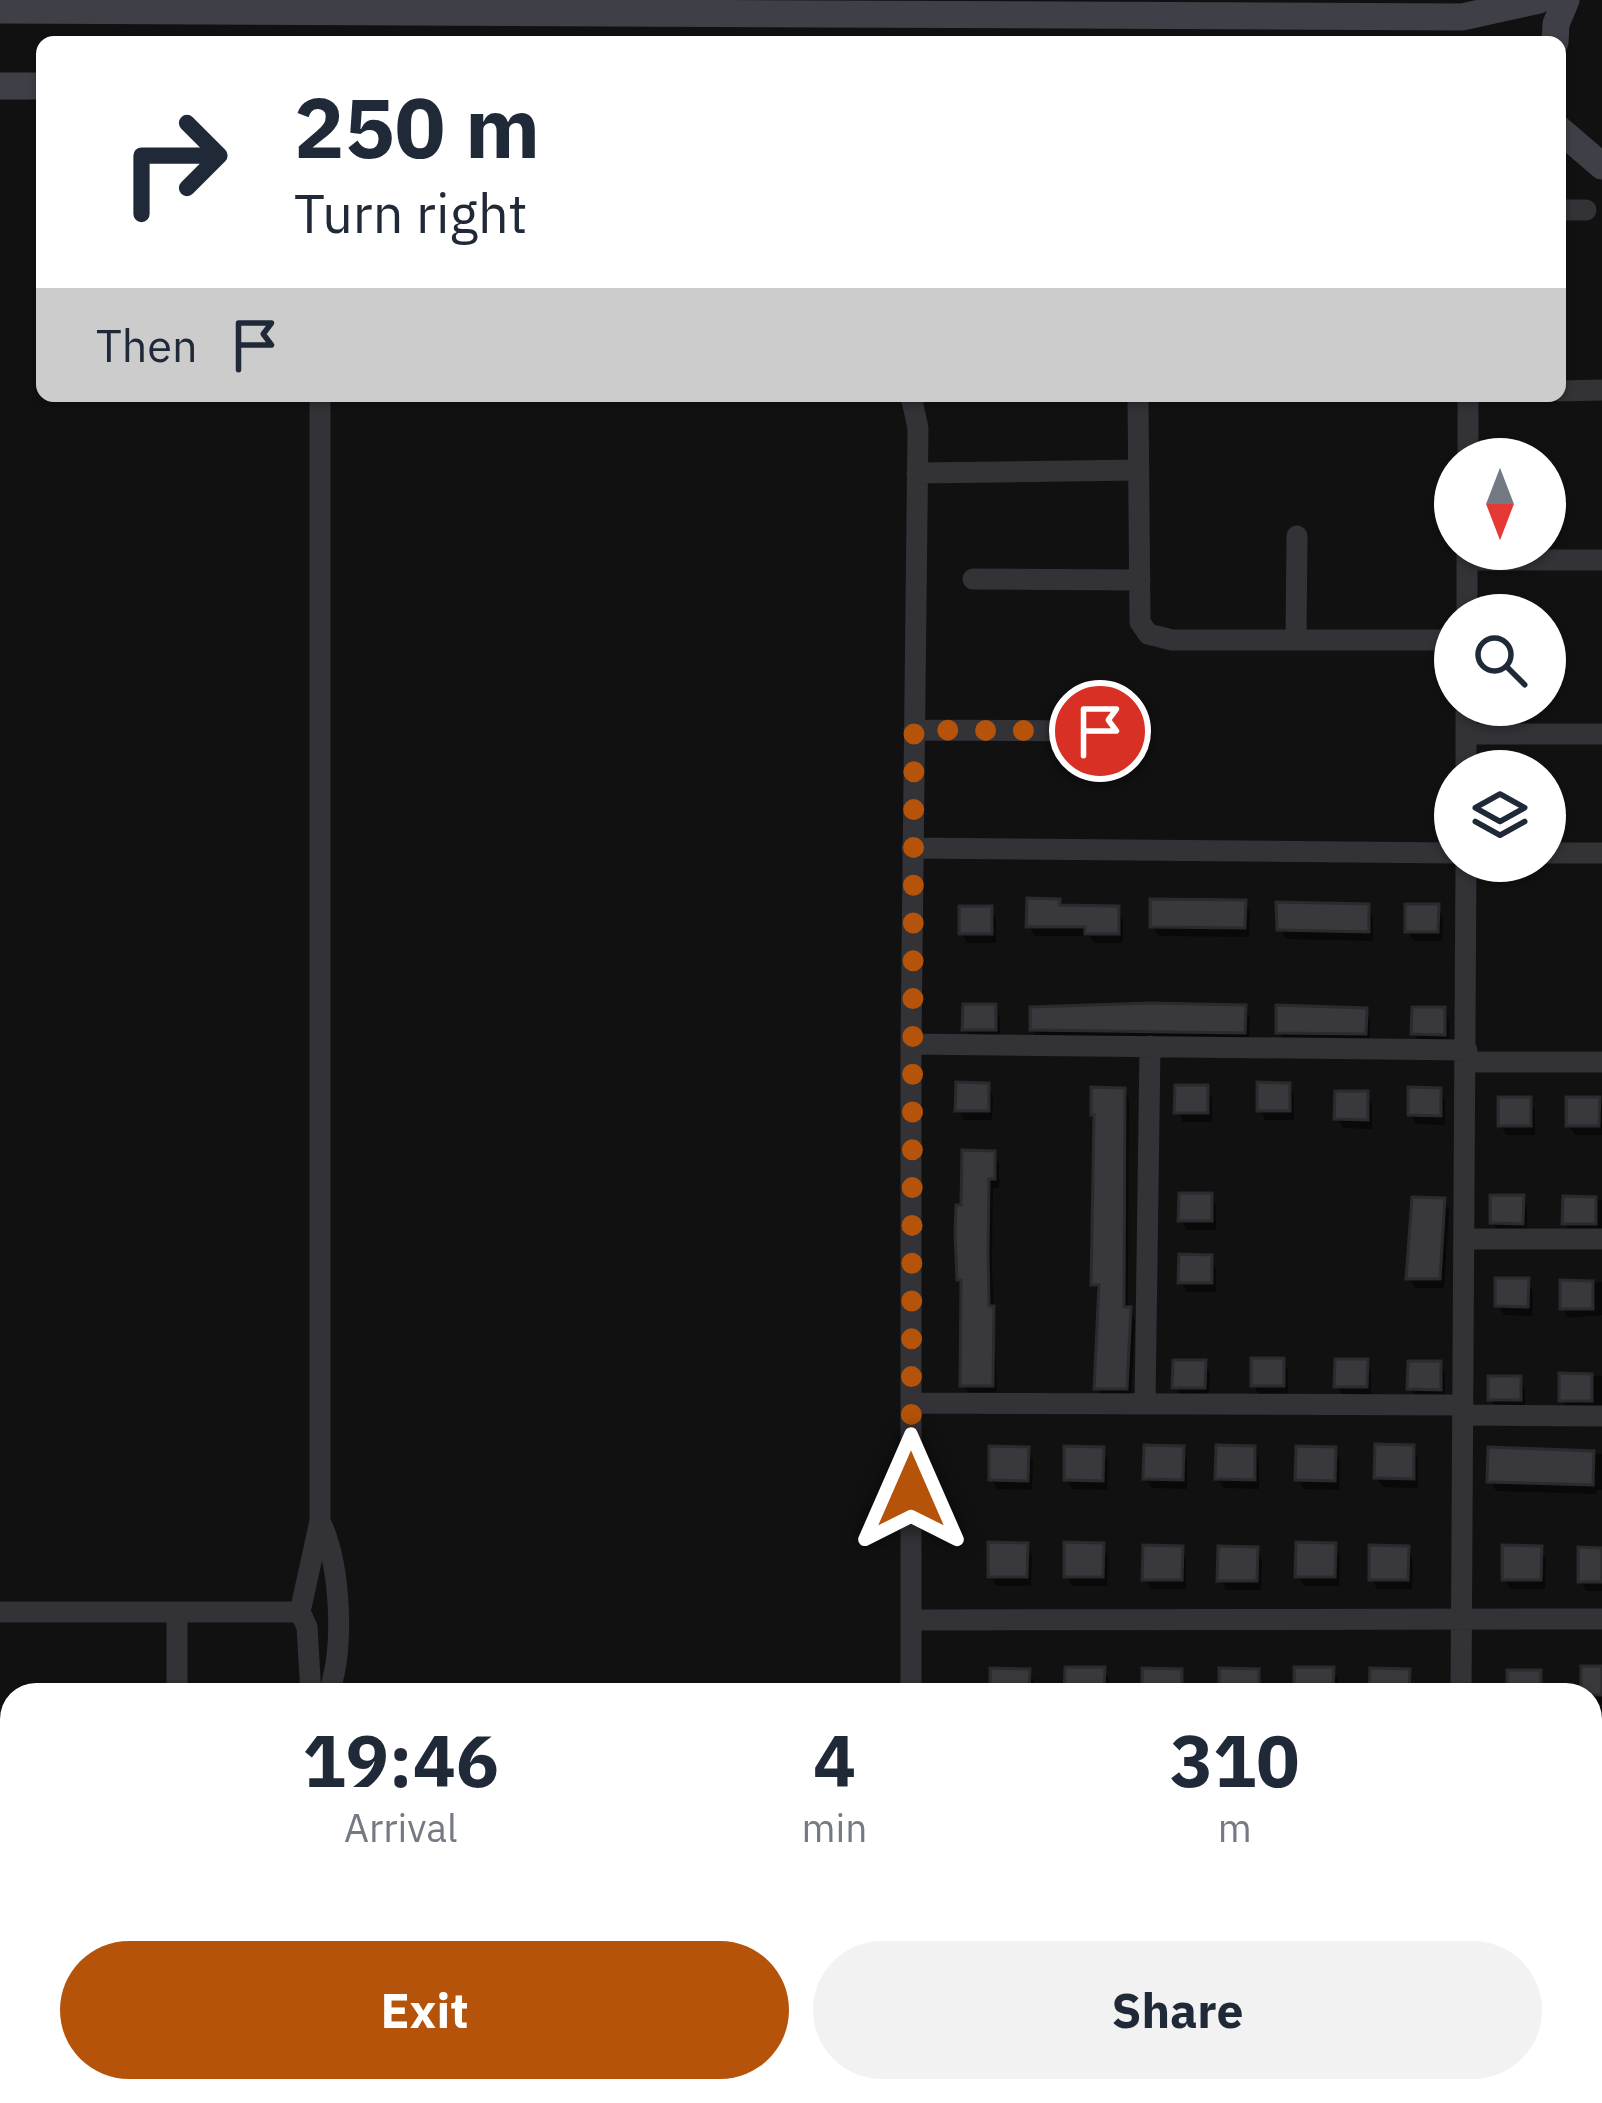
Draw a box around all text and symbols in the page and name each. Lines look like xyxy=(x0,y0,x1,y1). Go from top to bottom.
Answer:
text: 250 m xyxy=(294,72,540,181)
icon: right xyxy=(96,84,252,240)
text: Turn right xyxy=(294,178,528,248)
icon: arrive xyxy=(222,312,288,378)
text: Then xyxy=(96,316,198,374)
north arrow xyxy=(1434,438,1566,570)
map controls xyxy=(1434,438,1566,882)
button: search xyxy=(1434,594,1566,726)
pin xyxy=(1049,680,1151,782)
icon: arrive xyxy=(1067,698,1133,764)
button: layers xyxy=(1434,750,1566,882)
position arrow xyxy=(848,1427,974,1553)
text: 19:46 xyxy=(302,1713,499,1807)
text: 4 xyxy=(813,1713,856,1807)
text: 310 xyxy=(1170,1713,1300,1807)
text: Arrival xyxy=(344,1802,458,1853)
text: min xyxy=(802,1802,867,1853)
text: m xyxy=(1218,1802,1252,1853)
button: Exit xyxy=(60,1941,789,2079)
button: Share xyxy=(813,1941,1542,2079)

